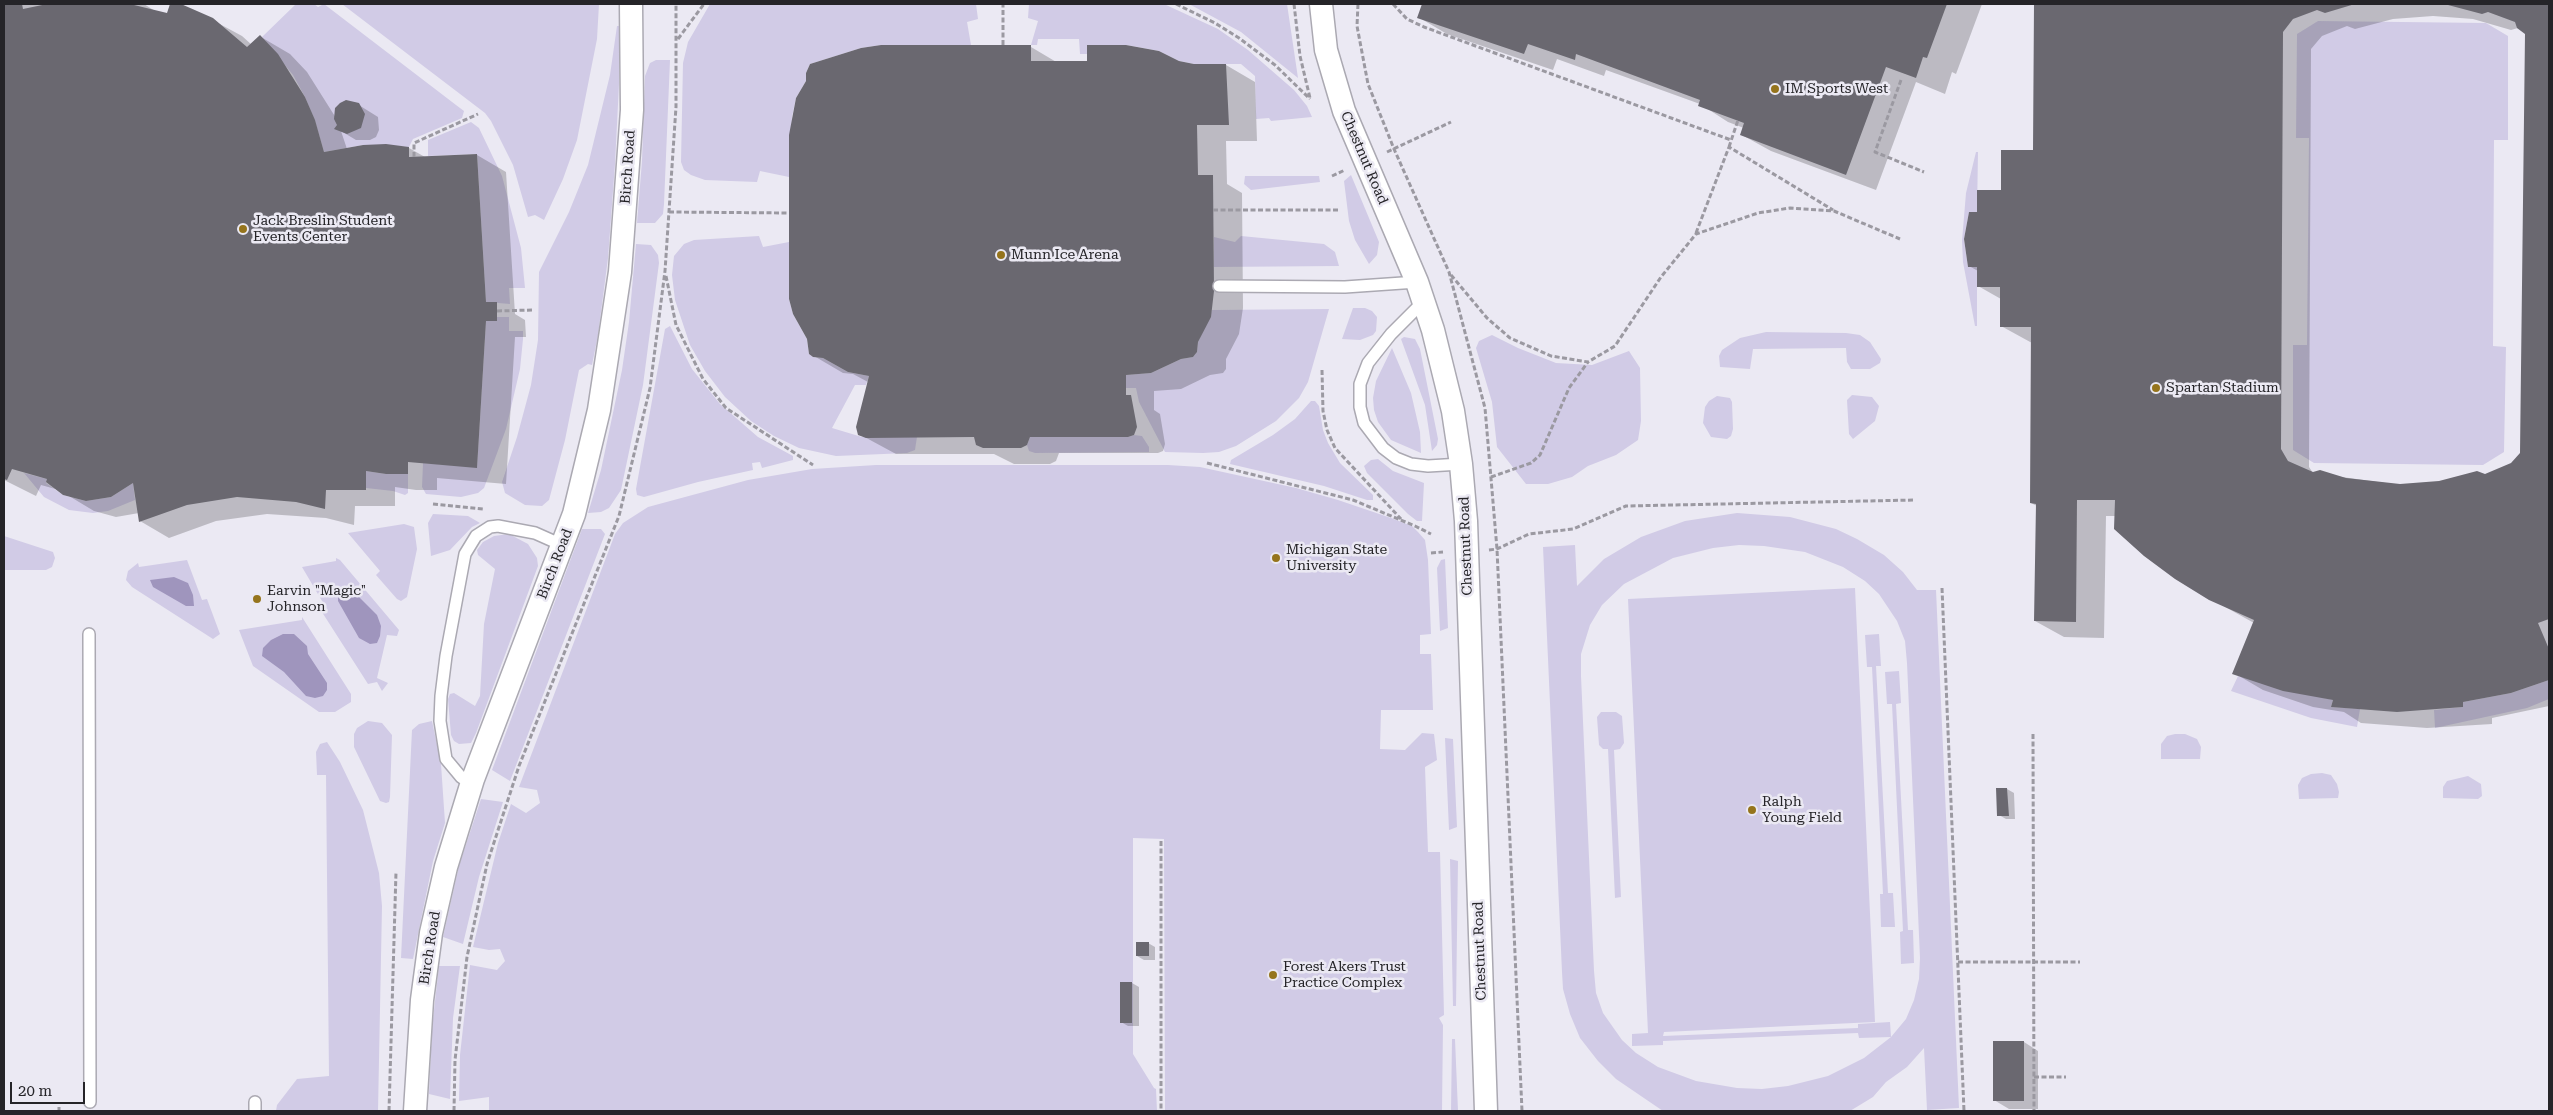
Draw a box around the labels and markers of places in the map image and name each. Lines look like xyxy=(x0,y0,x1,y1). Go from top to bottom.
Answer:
place label: IM Sports West xyxy=(1785,81,1888,97)
marker: IM Sports West xyxy=(1769,83,1781,95)
place label: Jack Breslin Student Events Center xyxy=(253,213,392,246)
marker: Jack Breslin Student Events Center xyxy=(237,223,249,235)
place label: Munn Ice Arena xyxy=(1011,247,1118,263)
marker: Munn Ice Arena xyxy=(995,249,1007,261)
place label: Spartan Stadium xyxy=(2166,380,2279,396)
marker: Spartan Stadium xyxy=(2150,382,2162,394)
place label: Michigan State University xyxy=(1286,542,1387,574)
marker: Michigan State University xyxy=(1270,552,1282,564)
place label: Earvin "Magic" Johnson xyxy=(267,583,366,616)
marker: Earvin "Magic" Johnson xyxy=(251,593,263,605)
place label: Ralph Young Field xyxy=(1762,794,1842,826)
marker: Ralph Young Field xyxy=(1746,804,1758,816)
place label: Forest Akers Trust Practice Complex xyxy=(1283,959,1406,992)
marker: Forest Akers Trust Practice Complex xyxy=(1267,969,1279,981)

